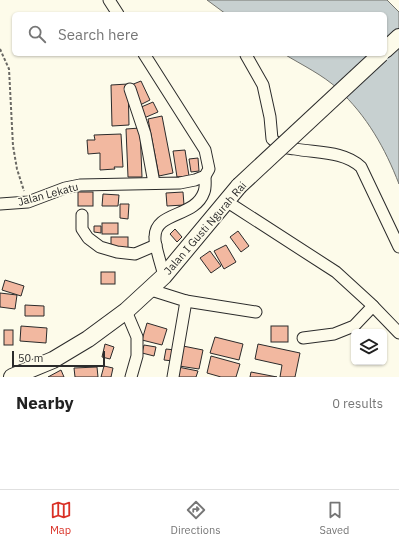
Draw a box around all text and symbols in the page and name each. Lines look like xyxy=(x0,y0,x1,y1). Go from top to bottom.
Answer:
search box xyxy=(12,12,387,56)
icon: search xyxy=(26,23,48,45)
text: Search here xyxy=(58,25,138,44)
street label: Jalan Lekatu xyxy=(16,179,80,209)
street label: Jalan I Gusti Ngurah Rai xyxy=(161,179,249,277)
map controls xyxy=(351,329,387,365)
button: layers xyxy=(351,329,387,365)
scale bar xyxy=(12,349,105,368)
text: 50 m xyxy=(18,351,43,365)
text: Nearby xyxy=(16,392,74,414)
text: 0 results xyxy=(332,395,383,412)
tab: Map xyxy=(50,499,72,537)
tab: Directions xyxy=(171,499,221,537)
tab: Saved xyxy=(320,499,349,537)

